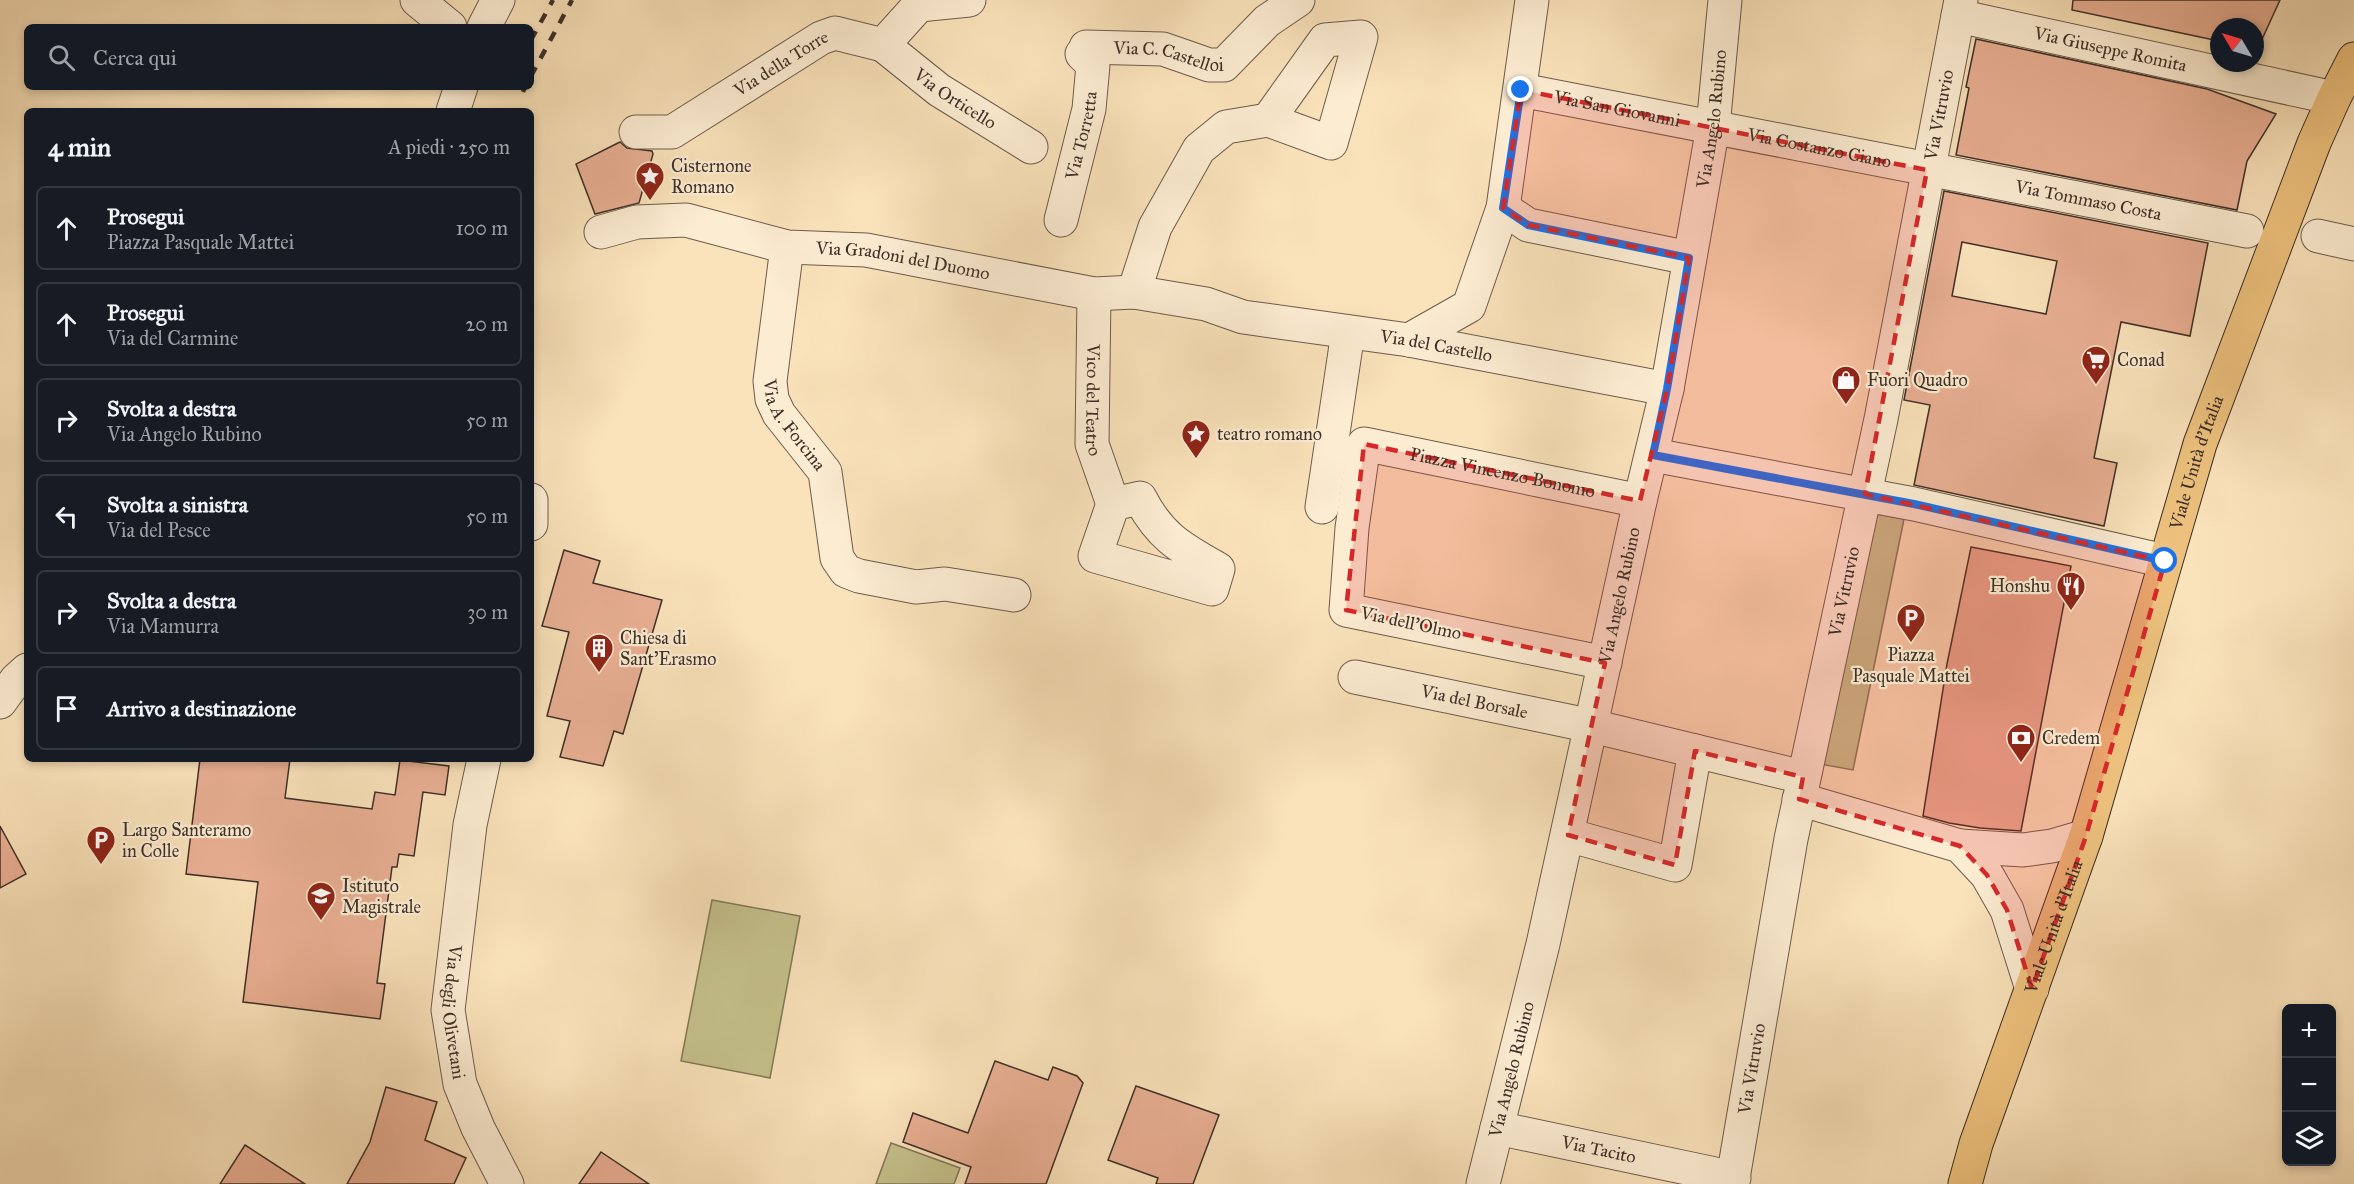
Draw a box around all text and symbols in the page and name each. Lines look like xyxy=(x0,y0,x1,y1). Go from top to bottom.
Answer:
north arrow xyxy=(2210,18,2264,72)
street label: Via Giuseppe Romita xyxy=(2031,22,2189,77)
search box xyxy=(24,24,534,90)
street label: Via della Torre xyxy=(729,25,831,102)
street label: Via C. Castelloi xyxy=(1112,37,1224,76)
icon: search xyxy=(45,41,78,74)
text: Cerca qui xyxy=(93,44,177,71)
street label: Via Angelo Rubino xyxy=(1691,49,1731,191)
street label: Via Orticello xyxy=(909,63,1000,134)
street label: Via Vitruvio xyxy=(1919,68,1958,163)
route end xyxy=(1507,76,1533,102)
street label: Via San Giovanni xyxy=(1551,85,1682,132)
street label: Via Torretta xyxy=(1060,90,1102,183)
street label: Via Costanzo Ciano xyxy=(1745,123,1893,173)
text: 4 min xyxy=(48,131,111,163)
text: A piedi · 250 m xyxy=(388,135,510,159)
place label: Cisternone Romano xyxy=(671,155,752,198)
place icon: Cisternone Romano xyxy=(634,160,666,202)
street label: Via Tommaso Costa xyxy=(2012,175,2164,225)
text: Prosegui xyxy=(107,203,184,230)
icon: ahead xyxy=(50,212,83,245)
text: 100 m xyxy=(456,216,508,240)
text: Piazza Pasquale Mattei xyxy=(107,230,294,254)
street label: Via Gradoni del Duomo xyxy=(815,237,992,285)
text: Prosegui xyxy=(107,299,184,326)
icon: ahead xyxy=(50,308,83,341)
text: 20 m xyxy=(465,312,508,336)
street label: Via del Castello xyxy=(1378,325,1494,367)
text: Via del Carmine xyxy=(107,326,238,350)
street label: Vico del Teatro xyxy=(1081,343,1106,459)
supermarket icon: Conad xyxy=(2080,344,2112,386)
place label: Conad xyxy=(2117,349,2165,371)
shop icon: Fuori Quadro xyxy=(1830,364,1862,406)
place label: Fuori Quadro xyxy=(1867,369,1968,391)
street label: Via A. Forcina xyxy=(759,377,831,475)
street label: Viale Unità d'Italia xyxy=(2164,392,2229,533)
text: Svolta a destra xyxy=(107,395,236,422)
icon: right xyxy=(50,404,83,437)
text: 50 m xyxy=(466,408,508,432)
place icon: teatro romano xyxy=(1180,418,1212,460)
text: Via Angelo Rubino xyxy=(107,422,262,446)
place label: teatro romano xyxy=(1217,423,1322,445)
street label: Piazza Vincenzo Bonomo xyxy=(1408,443,1597,503)
text: Svolta a sinistra xyxy=(107,491,248,518)
icon: left xyxy=(50,500,83,533)
text: 50 m xyxy=(466,504,508,528)
text: Via del Pesce xyxy=(107,518,211,542)
street label: Via Angelo Rubino xyxy=(1593,525,1645,667)
street label: Via Vitruvio xyxy=(1823,544,1864,640)
route start xyxy=(2151,547,2177,573)
restaurant icon: Honshu xyxy=(2055,570,2087,612)
place label: Honshu xyxy=(1990,575,2050,597)
text: Svolta a destra xyxy=(107,587,236,614)
icon: right xyxy=(50,596,83,629)
text: 30 m xyxy=(467,600,508,624)
street label: Via dell'Olmo xyxy=(1358,601,1463,644)
parking icon: Piazza Pasquale Mattei xyxy=(1895,602,1927,644)
text: Via Mamurra xyxy=(107,614,219,638)
place label: Chiesa di Sant'Erasmo xyxy=(620,627,717,670)
building icon: Chiesa di Sant'Erasmo xyxy=(583,632,615,674)
place label: Piazza Pasquale Mattei xyxy=(1852,644,1970,688)
street label: Via del Borsale xyxy=(1418,680,1530,723)
icon: arrive xyxy=(50,692,83,725)
text: Arrivo a destinazione xyxy=(107,695,296,722)
bank icon: Credem xyxy=(2005,722,2037,764)
place label: Credem xyxy=(2042,727,2100,749)
place label: Largo Santeramo in Colle xyxy=(122,819,251,862)
parking icon: Largo Santeramo in Colle xyxy=(85,824,117,866)
street label: Viale Unità d'Italia xyxy=(2019,857,2088,997)
place label: Istituto Magistrale xyxy=(342,875,421,919)
school or university icon: Istituto Magistrale xyxy=(305,880,337,922)
street label: Via degli Olivetani xyxy=(437,943,470,1081)
street label: Via Angelo Rubino xyxy=(1484,999,1539,1141)
map controls xyxy=(2282,1004,2336,1166)
button: + xyxy=(2282,1004,2336,1058)
street label: Via Vitruvio xyxy=(1733,1022,1770,1117)
button: − xyxy=(2282,1058,2336,1112)
button: layers xyxy=(2282,1112,2336,1166)
street label: Via Tacito xyxy=(1558,1131,1638,1168)

